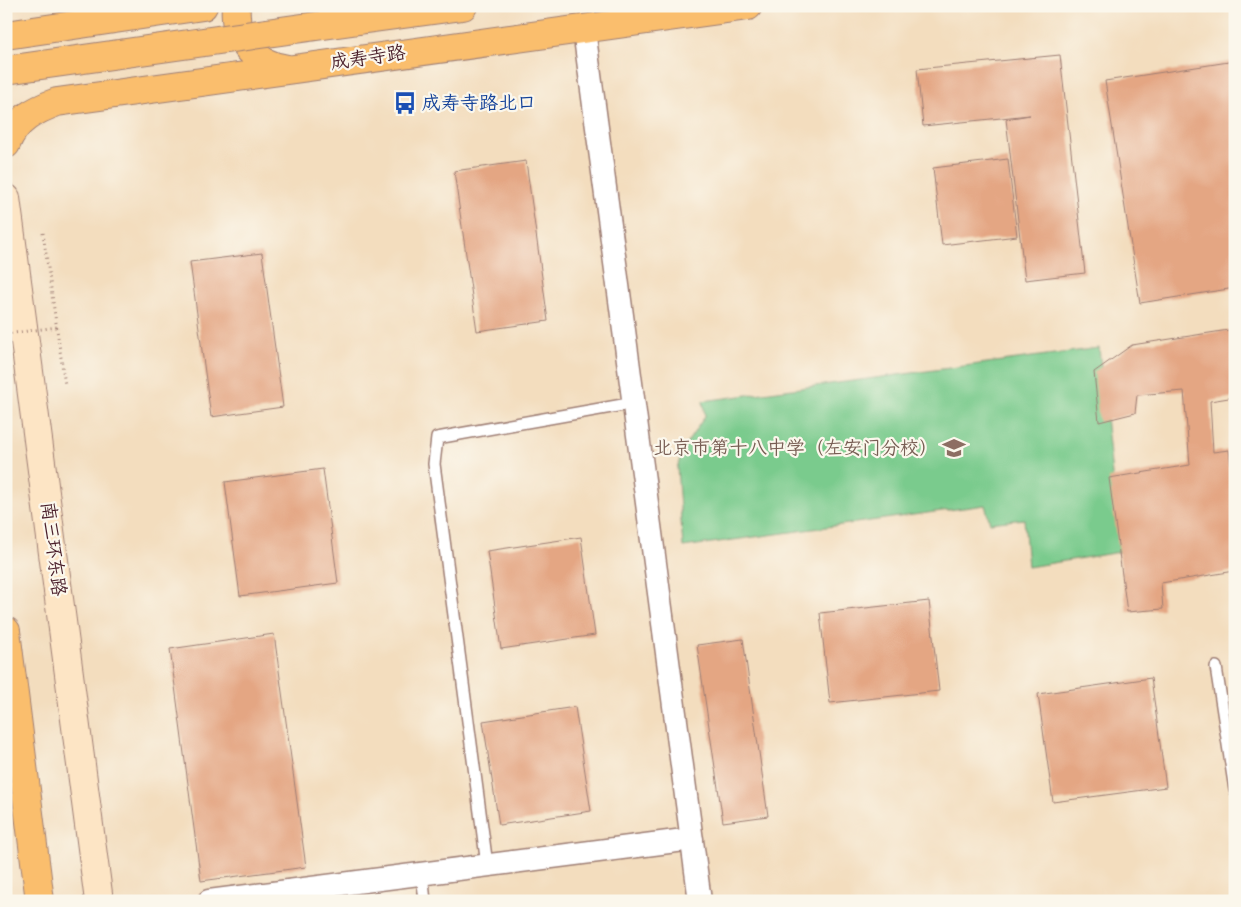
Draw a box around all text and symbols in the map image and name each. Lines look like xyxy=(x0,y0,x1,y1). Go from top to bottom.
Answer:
street label: 成寿寺路 xyxy=(328,39,408,77)
bus stop icon: 成寿寺路北口 xyxy=(392,90,418,116)
place label: 成寿寺路北口 xyxy=(422,90,536,117)
place label: 北京市第十八中学（左安门分校） xyxy=(653,435,938,462)
school or university icon: 北京市第十八中学（左安门分校） xyxy=(941,435,967,461)
street label: 南三环东路 xyxy=(34,500,72,598)

